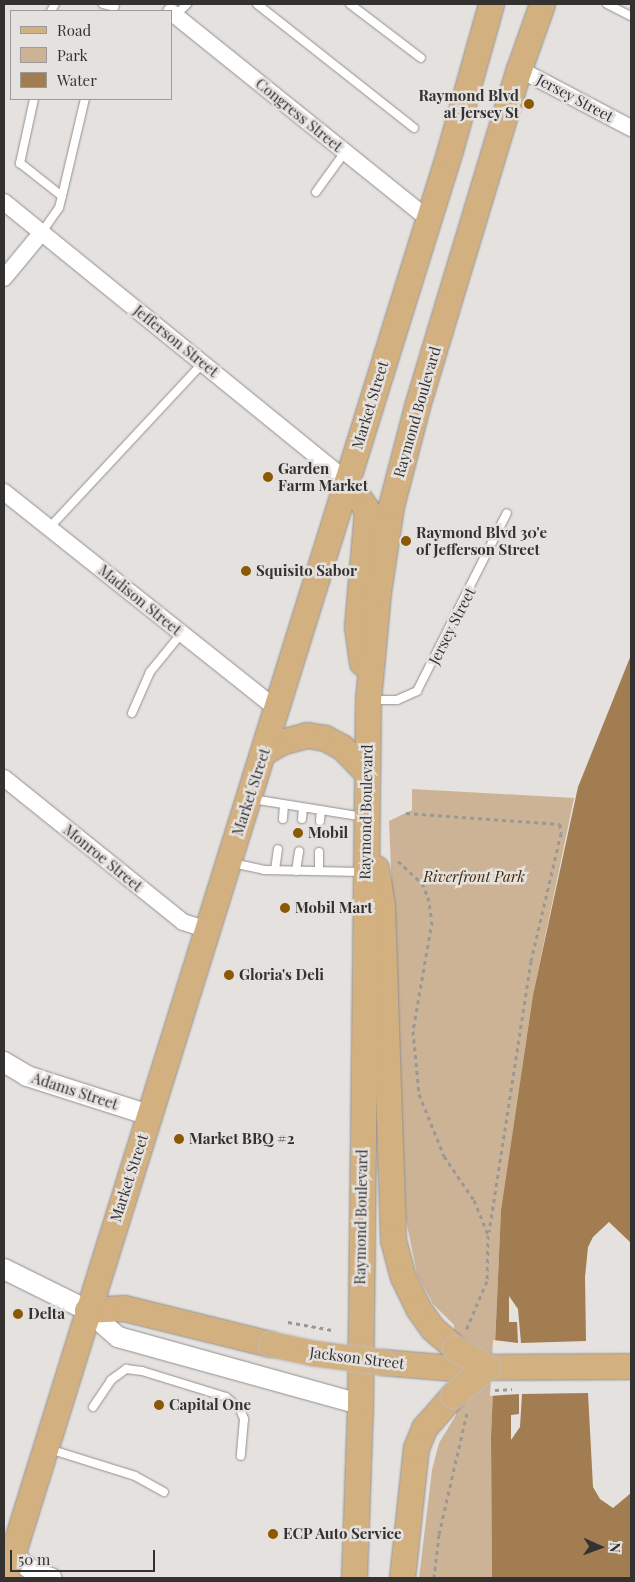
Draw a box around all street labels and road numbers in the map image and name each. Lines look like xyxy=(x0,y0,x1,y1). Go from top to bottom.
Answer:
street label: Jersey Street xyxy=(533,70,617,126)
street label: Congress Street xyxy=(252,74,346,156)
street label: Jefferson Street xyxy=(130,301,222,381)
street label: Raymond Boulevard xyxy=(390,344,444,480)
street label: Market Street xyxy=(348,359,392,451)
street label: Madison Street xyxy=(95,561,185,639)
street label: Jersey Street xyxy=(425,584,479,668)
street label: Raymond Boulevard xyxy=(356,744,376,880)
street label: Market Street xyxy=(228,746,274,838)
street label: Monroe Street xyxy=(60,821,146,895)
street label: Adams Street xyxy=(30,1069,120,1113)
street label: Market Street xyxy=(106,1132,152,1224)
street label: Raymond Boulevard xyxy=(351,1149,371,1285)
street label: Jackson Street xyxy=(309,1343,405,1373)

